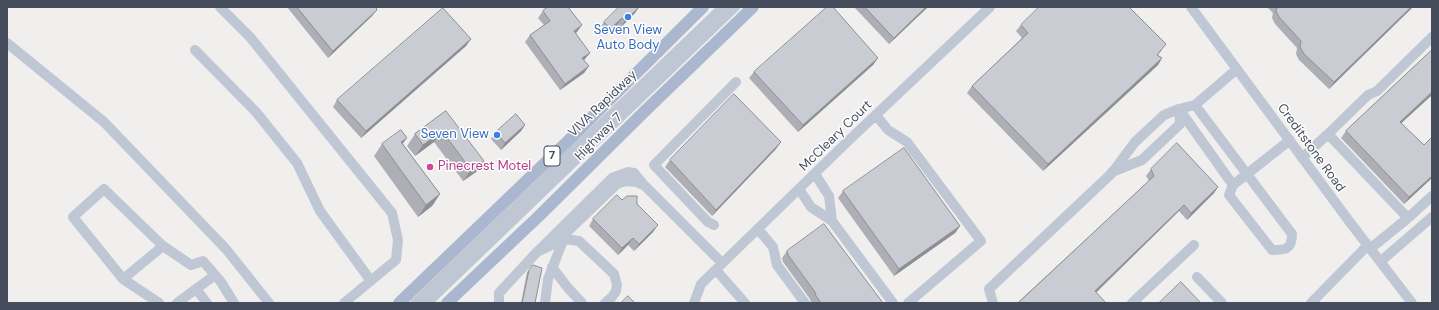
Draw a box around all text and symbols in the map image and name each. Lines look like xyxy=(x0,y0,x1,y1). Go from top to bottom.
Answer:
marker: Seven View Auto Body xyxy=(623,12,633,22)
place label: Seven View Auto Body xyxy=(594,23,662,54)
street label: VIVA Rapidway xyxy=(566,67,640,141)
street label: McCleary Court xyxy=(796,97,876,175)
street label: Creditstone Road xyxy=(1274,101,1348,195)
street label: Highway 7 xyxy=(572,110,626,164)
place label: Seven View xyxy=(421,127,489,143)
marker: Seven View xyxy=(492,130,502,140)
road number: 7 xyxy=(544,146,560,166)
place label: Pinecrest Motel xyxy=(438,159,531,175)
marker: Pinecrest Motel xyxy=(425,162,435,172)

